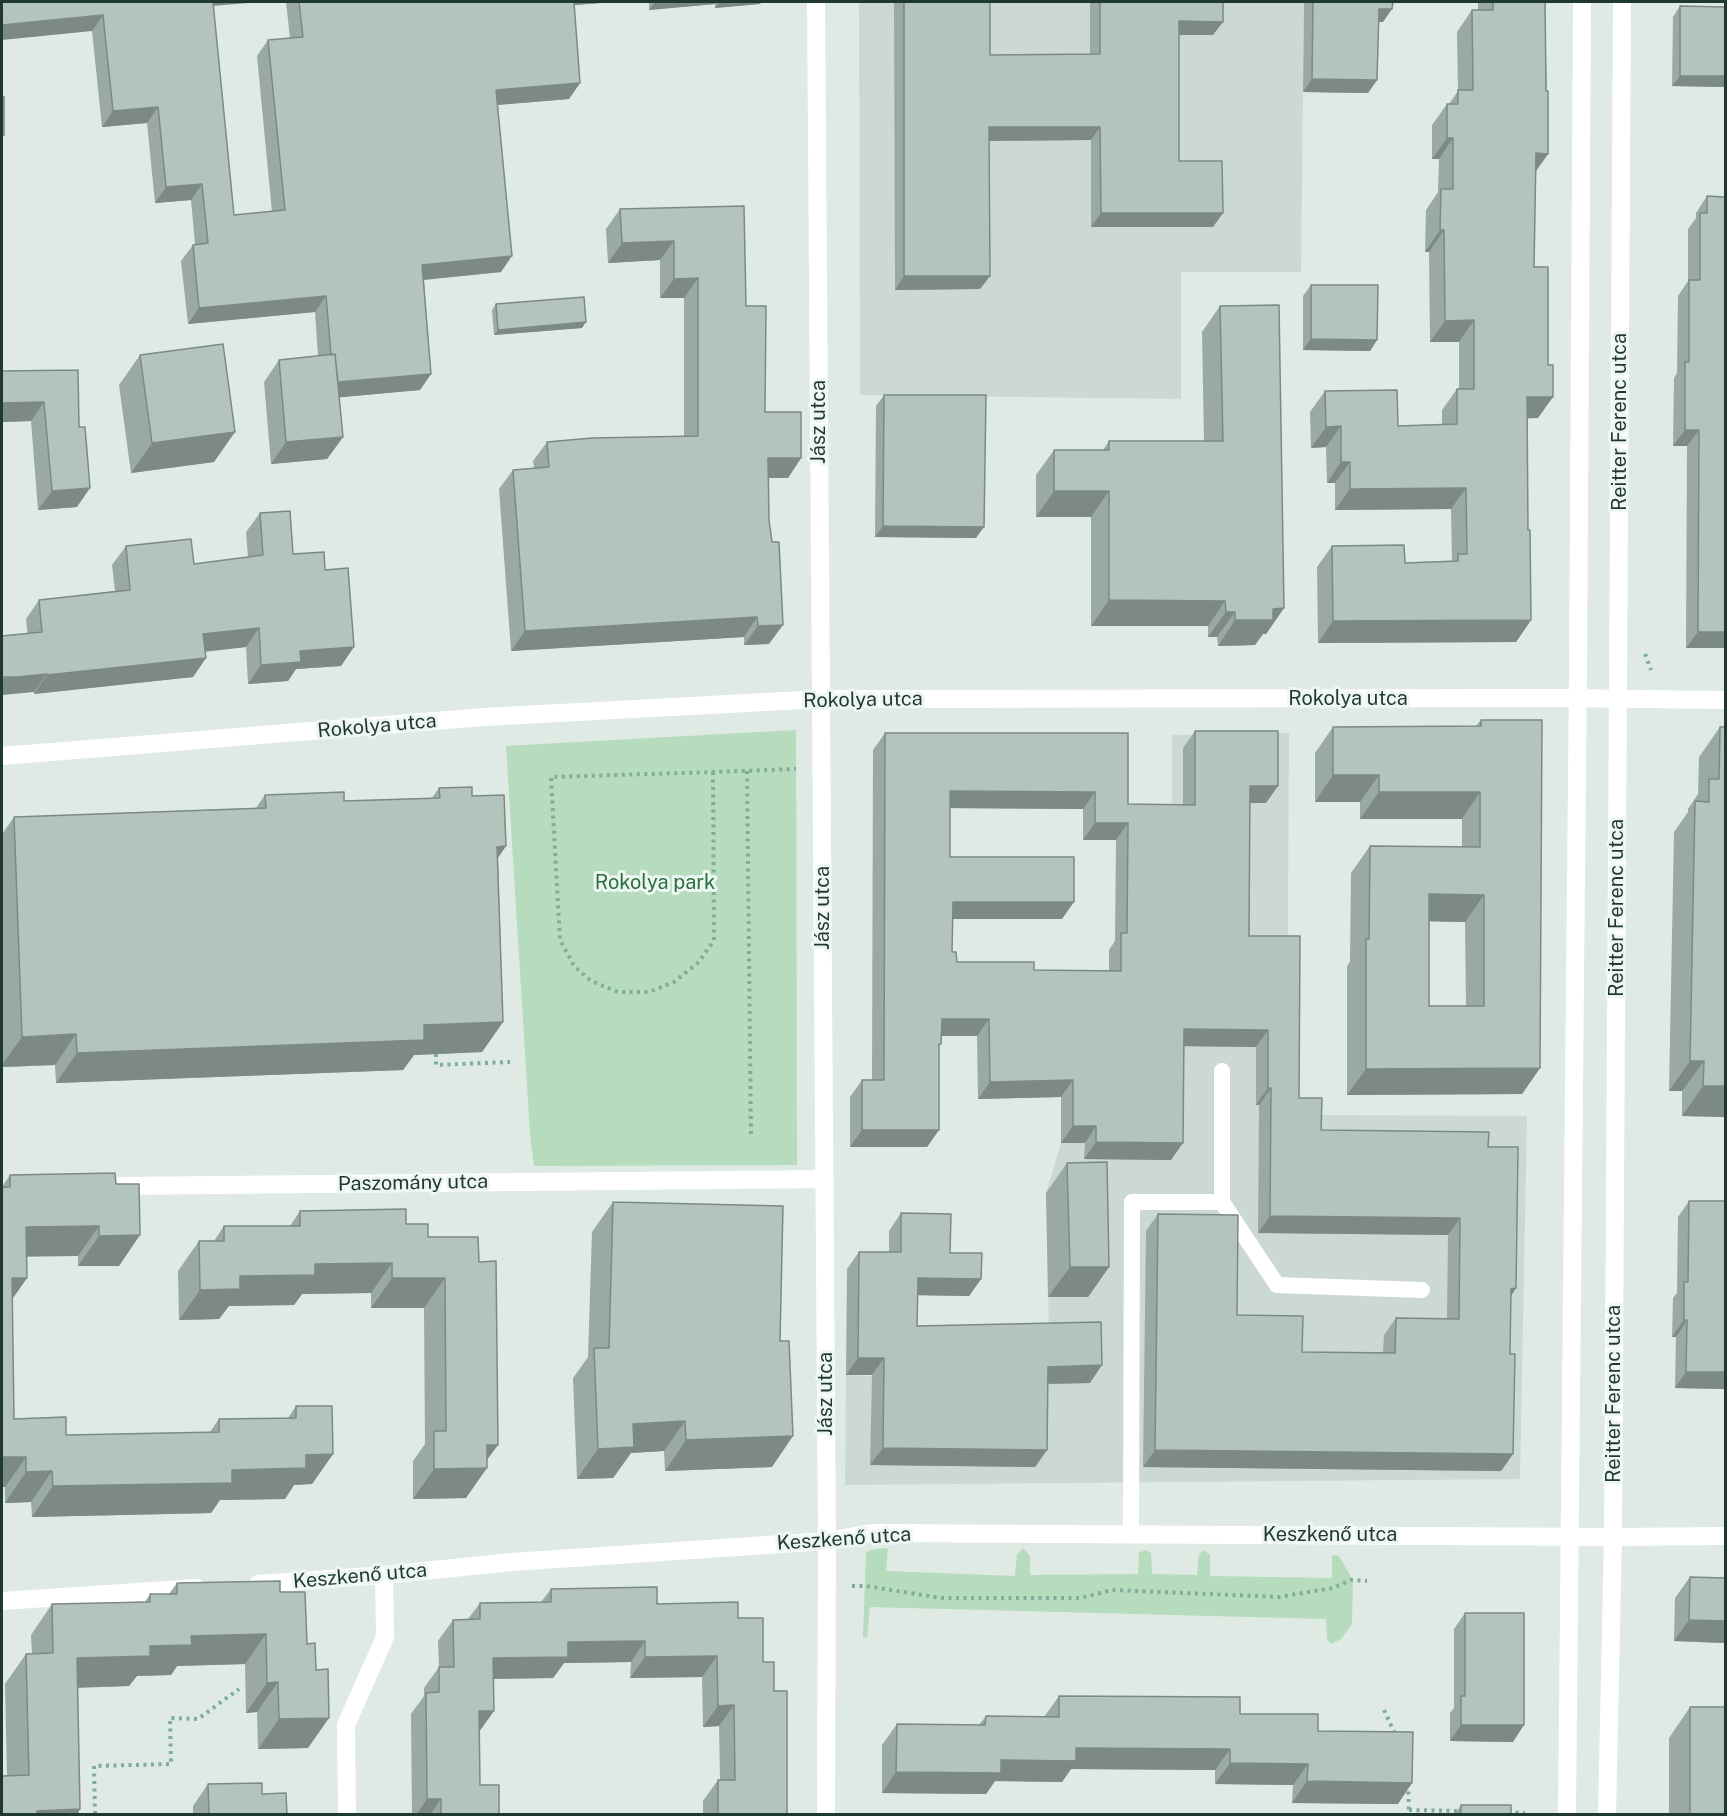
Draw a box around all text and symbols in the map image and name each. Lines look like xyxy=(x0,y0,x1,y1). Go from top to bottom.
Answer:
street label: Reitter Ferenc utca xyxy=(1608,333,1632,511)
street label: Jász utca xyxy=(807,380,831,464)
street label: Rokolya utca xyxy=(803,687,923,713)
street label: Rokolya utca xyxy=(1288,687,1408,711)
street label: Rokolya utca xyxy=(316,709,438,743)
street label: Reitter Ferenc utca xyxy=(1605,819,1629,997)
street label: Jász utca xyxy=(811,866,835,950)
park label: Rokolya park xyxy=(595,871,715,895)
street label: Paszomány utca xyxy=(338,1170,488,1196)
street label: Reitter Ferenc utca xyxy=(1602,1305,1626,1483)
street label: Jász utca xyxy=(814,1352,838,1436)
street label: Keszkenő utca xyxy=(776,1522,912,1556)
street label: Keszkenő utca xyxy=(1263,1523,1397,1547)
street label: Keszkenő utca xyxy=(292,1558,428,1594)

